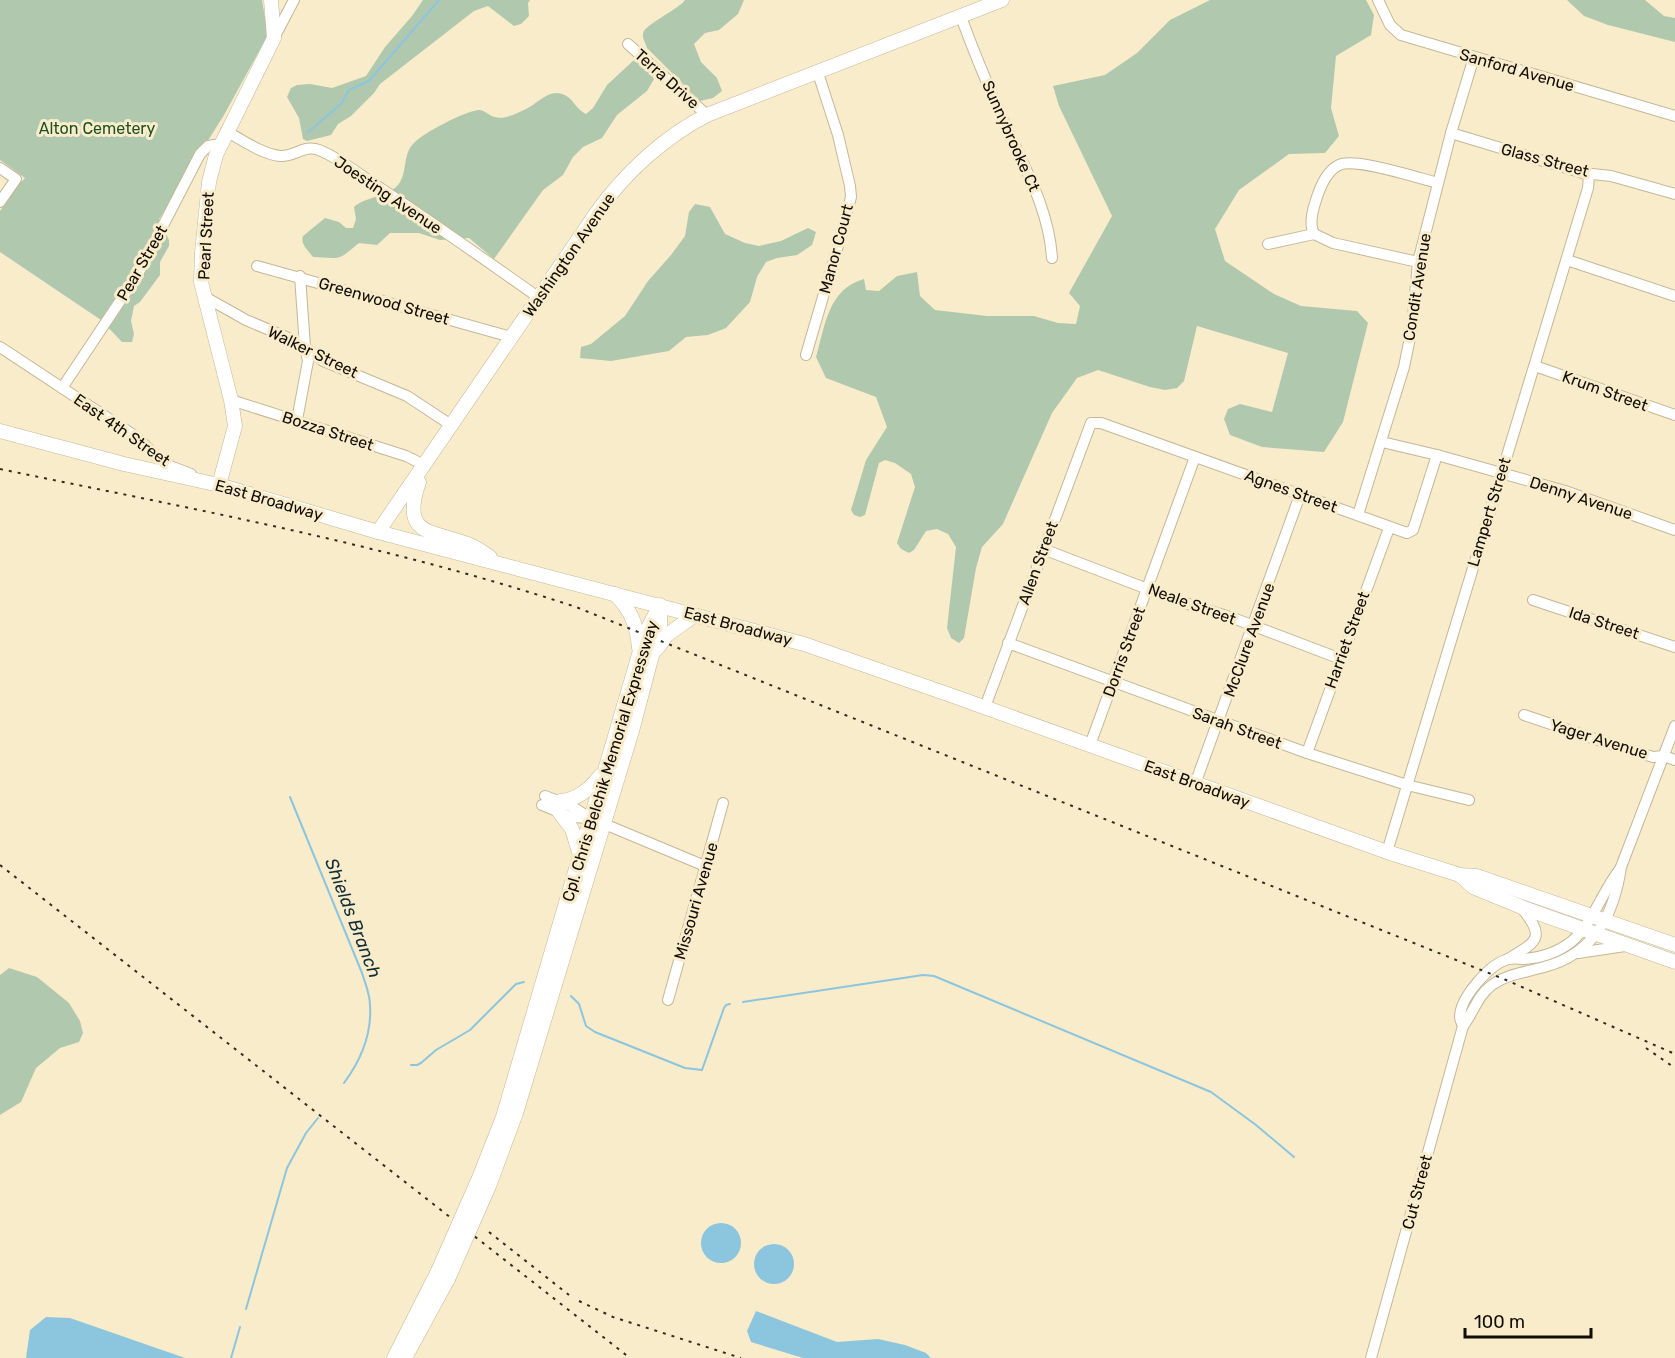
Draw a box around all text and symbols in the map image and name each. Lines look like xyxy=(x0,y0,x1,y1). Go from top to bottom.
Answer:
street label: Terra Drive xyxy=(631,45,703,113)
street label: Sanford Avenue xyxy=(1457,45,1577,95)
street label: Sunnybrooke Ct xyxy=(978,78,1044,194)
park label: Alton Cemetery xyxy=(39,119,155,138)
street label: Glass Street xyxy=(1499,139,1591,181)
street label: Joesting Avenue xyxy=(331,152,445,238)
street label: Washington Avenue xyxy=(519,189,619,321)
street label: Pearl Street xyxy=(194,192,218,280)
street label: Manor Court xyxy=(815,202,857,296)
street label: Pear Street xyxy=(113,222,171,304)
street label: Condit Avenue xyxy=(1399,232,1435,342)
street label: Greenwood Street xyxy=(316,273,452,329)
street label: Walker Street xyxy=(265,322,361,382)
street label: Krum Street xyxy=(1560,367,1650,415)
street label: East 4th Street xyxy=(70,390,174,470)
street label: Bozza Street xyxy=(280,407,376,455)
street label: Lampert Street xyxy=(1463,455,1515,569)
street label: Agnes Street xyxy=(1242,465,1340,517)
street label: Denny Avenue xyxy=(1527,472,1635,524)
street label: East Broadway xyxy=(213,476,325,524)
street label: Allen Street xyxy=(1014,519,1062,607)
street label: Neale Street xyxy=(1146,579,1238,629)
street label: McClure Avenue xyxy=(1220,580,1278,700)
street label: Harriet Street xyxy=(1321,589,1373,691)
street label: East Broadway xyxy=(682,602,794,650)
street label: Ida Street xyxy=(1566,603,1642,643)
street label: Dorris Street xyxy=(1099,604,1149,700)
street label: Cpl. Chris Belchik Memorial Expressway xyxy=(558,618,662,904)
street label: Sarah Street xyxy=(1190,703,1284,753)
street label: Yager Avenue xyxy=(1548,715,1650,763)
street label: East Broadway xyxy=(1142,756,1253,812)
street label: Missouri Avenue xyxy=(670,840,722,962)
water label: Shields Branch xyxy=(320,855,386,981)
street label: Cut Street xyxy=(1398,1152,1436,1232)
scale bar xyxy=(1465,1301,1591,1339)
text: 100 m xyxy=(1474,1311,1525,1333)

